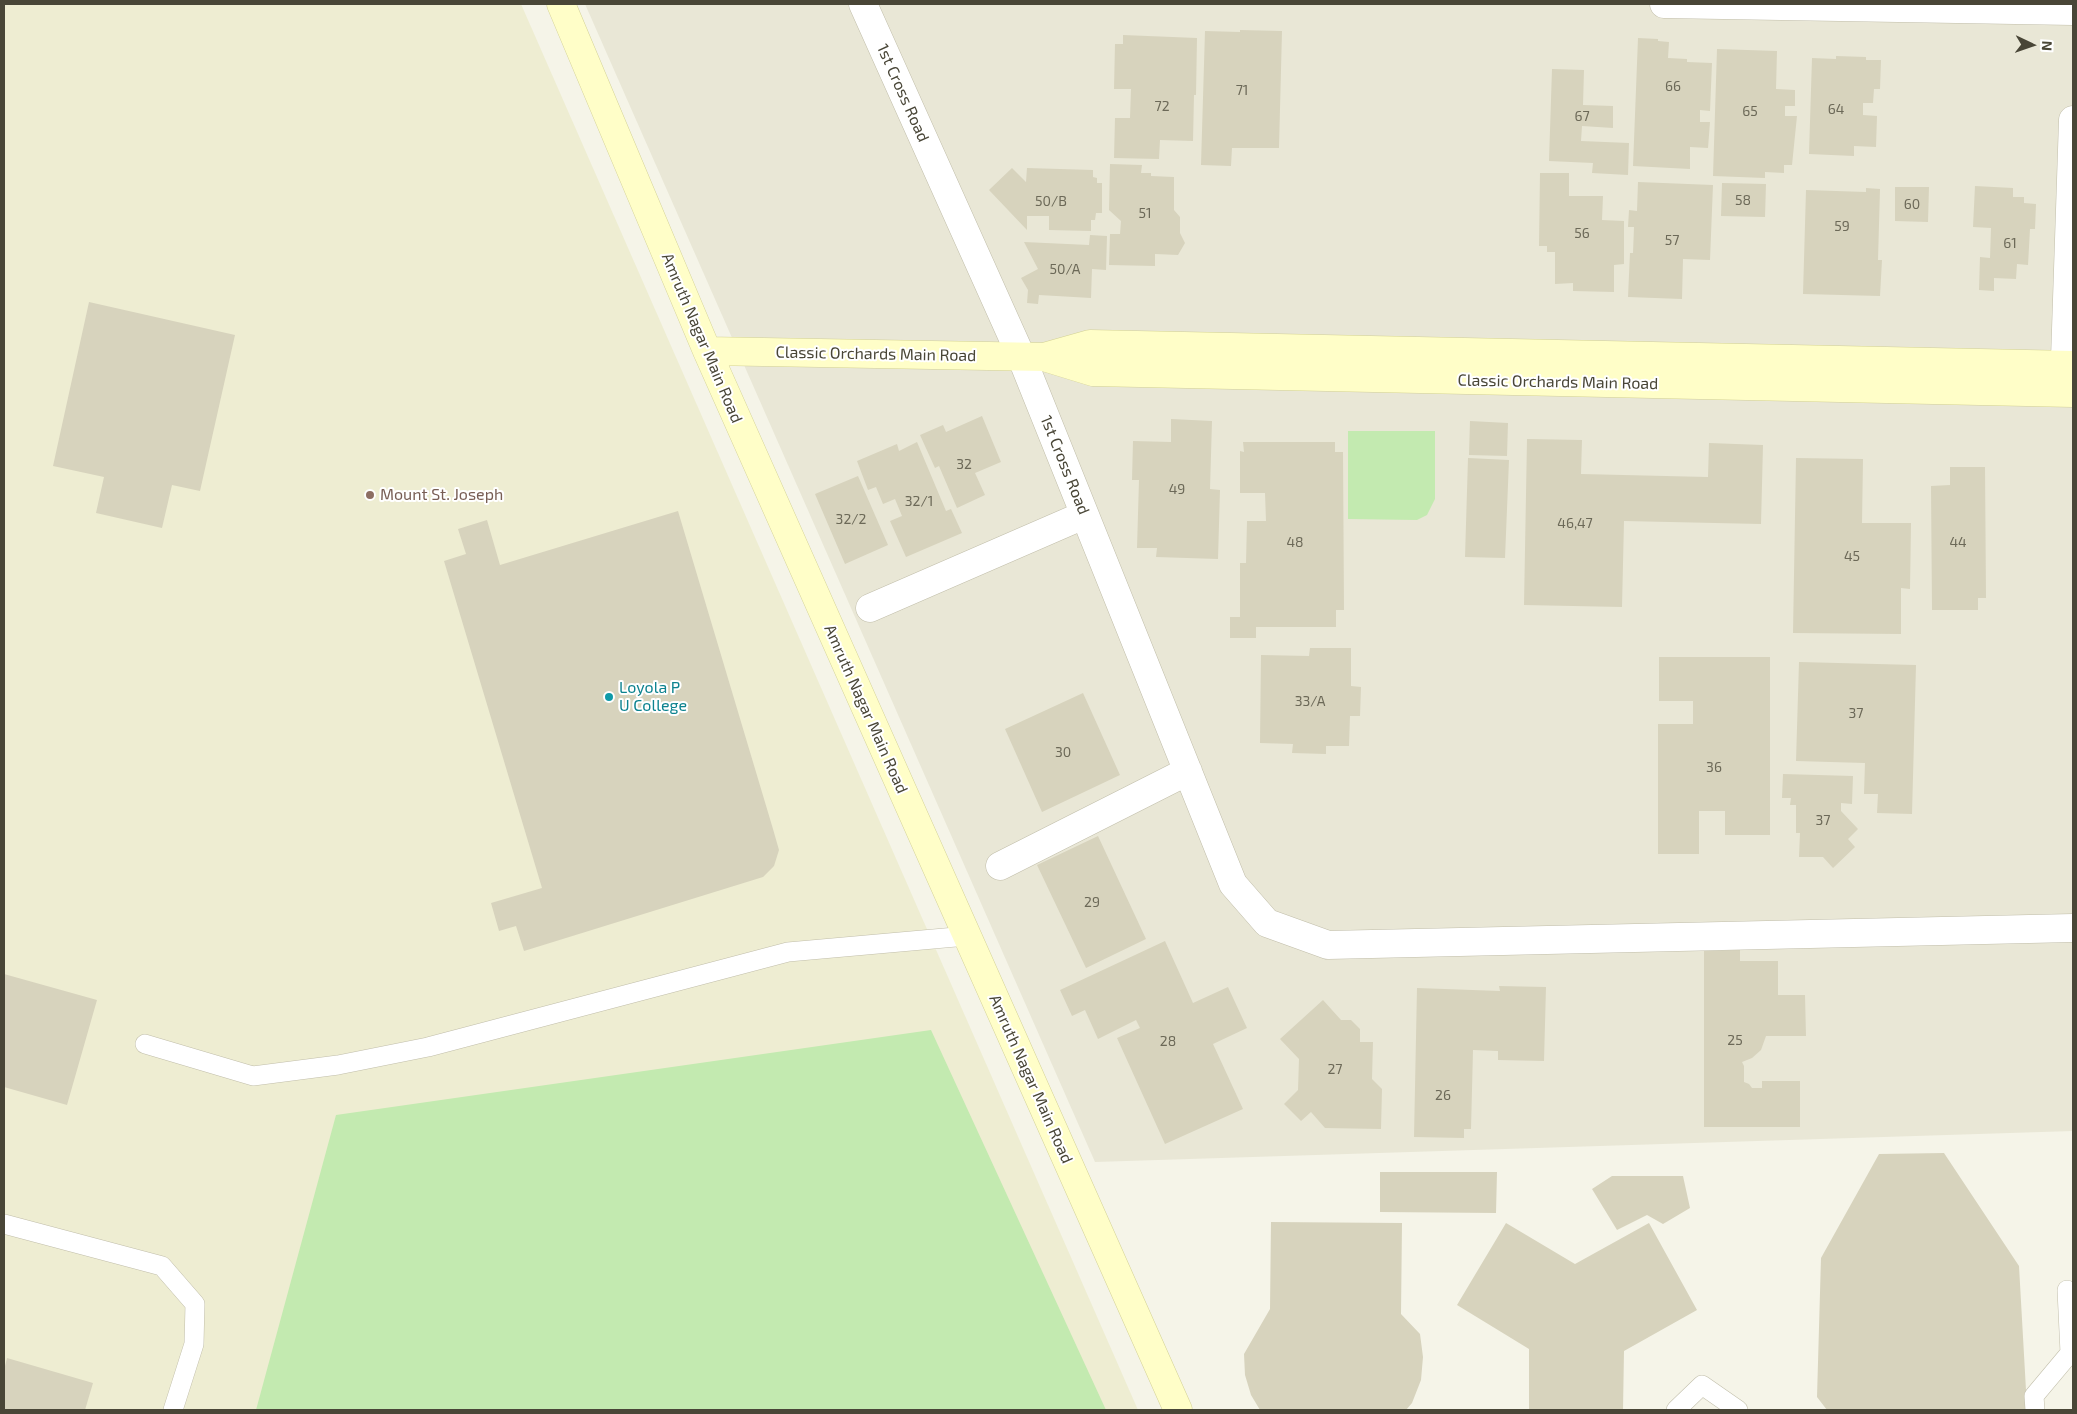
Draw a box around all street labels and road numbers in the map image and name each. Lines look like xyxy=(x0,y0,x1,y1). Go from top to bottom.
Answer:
street label: 1st Cross Road xyxy=(873,41,933,145)
street label: Amruth Nagar Main Road xyxy=(657,250,747,426)
street label: Classic Orchards Main Road xyxy=(776,343,976,365)
street label: Classic Orchards Main Road xyxy=(1458,371,1658,393)
street label: 1st Cross Road xyxy=(1036,413,1094,517)
street label: Amruth Nagar Main Road xyxy=(820,622,912,796)
street label: Amruth Nagar Main Road xyxy=(985,992,1077,1166)

